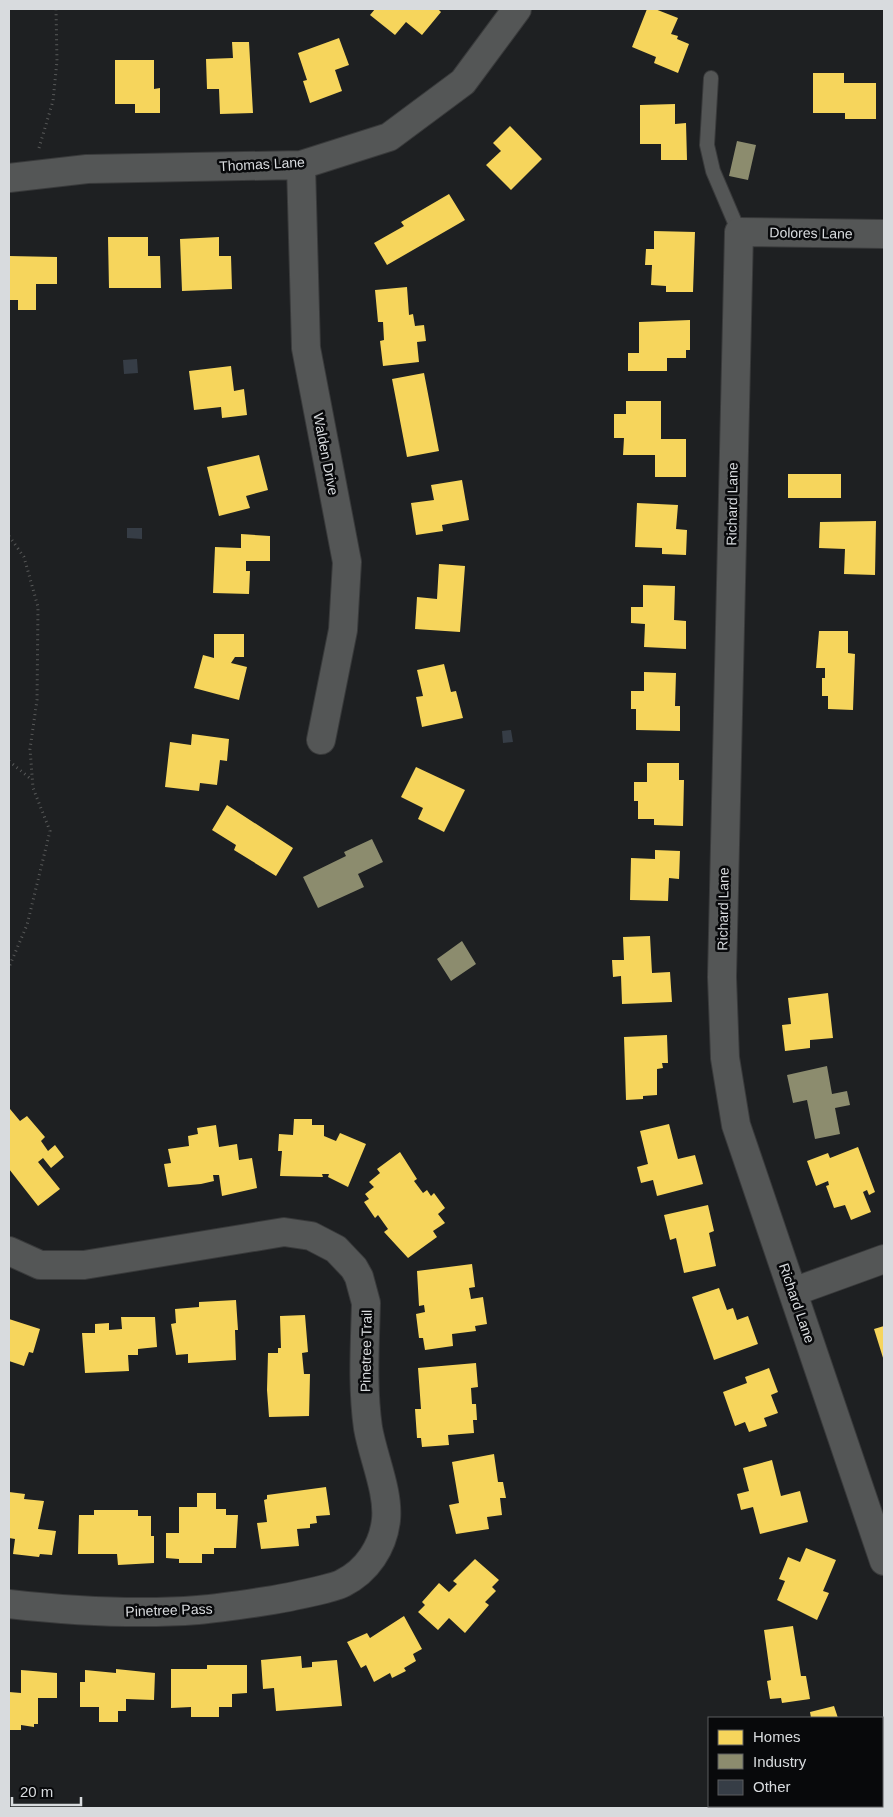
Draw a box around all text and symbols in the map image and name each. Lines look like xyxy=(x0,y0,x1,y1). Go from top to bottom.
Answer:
street label: Thomas Lane xyxy=(219,154,305,174)
street label: Dolores Lane xyxy=(769,224,853,242)
street label: Walden Drive xyxy=(310,411,342,497)
street label: Richard Lane xyxy=(723,462,741,546)
street label: Richard Lane xyxy=(714,867,732,951)
street label: Richard Lane xyxy=(776,1261,818,1345)
street label: Pinetree Trail xyxy=(357,1310,375,1392)
street label: Pinetree Pass xyxy=(125,1600,213,1620)
legend xyxy=(708,1717,883,1807)
text: Homes xyxy=(753,1728,801,1745)
text: Industry xyxy=(753,1753,807,1770)
scale bar xyxy=(12,1774,81,1806)
text: Other xyxy=(753,1778,791,1795)
text: 20 m xyxy=(20,1783,53,1800)

